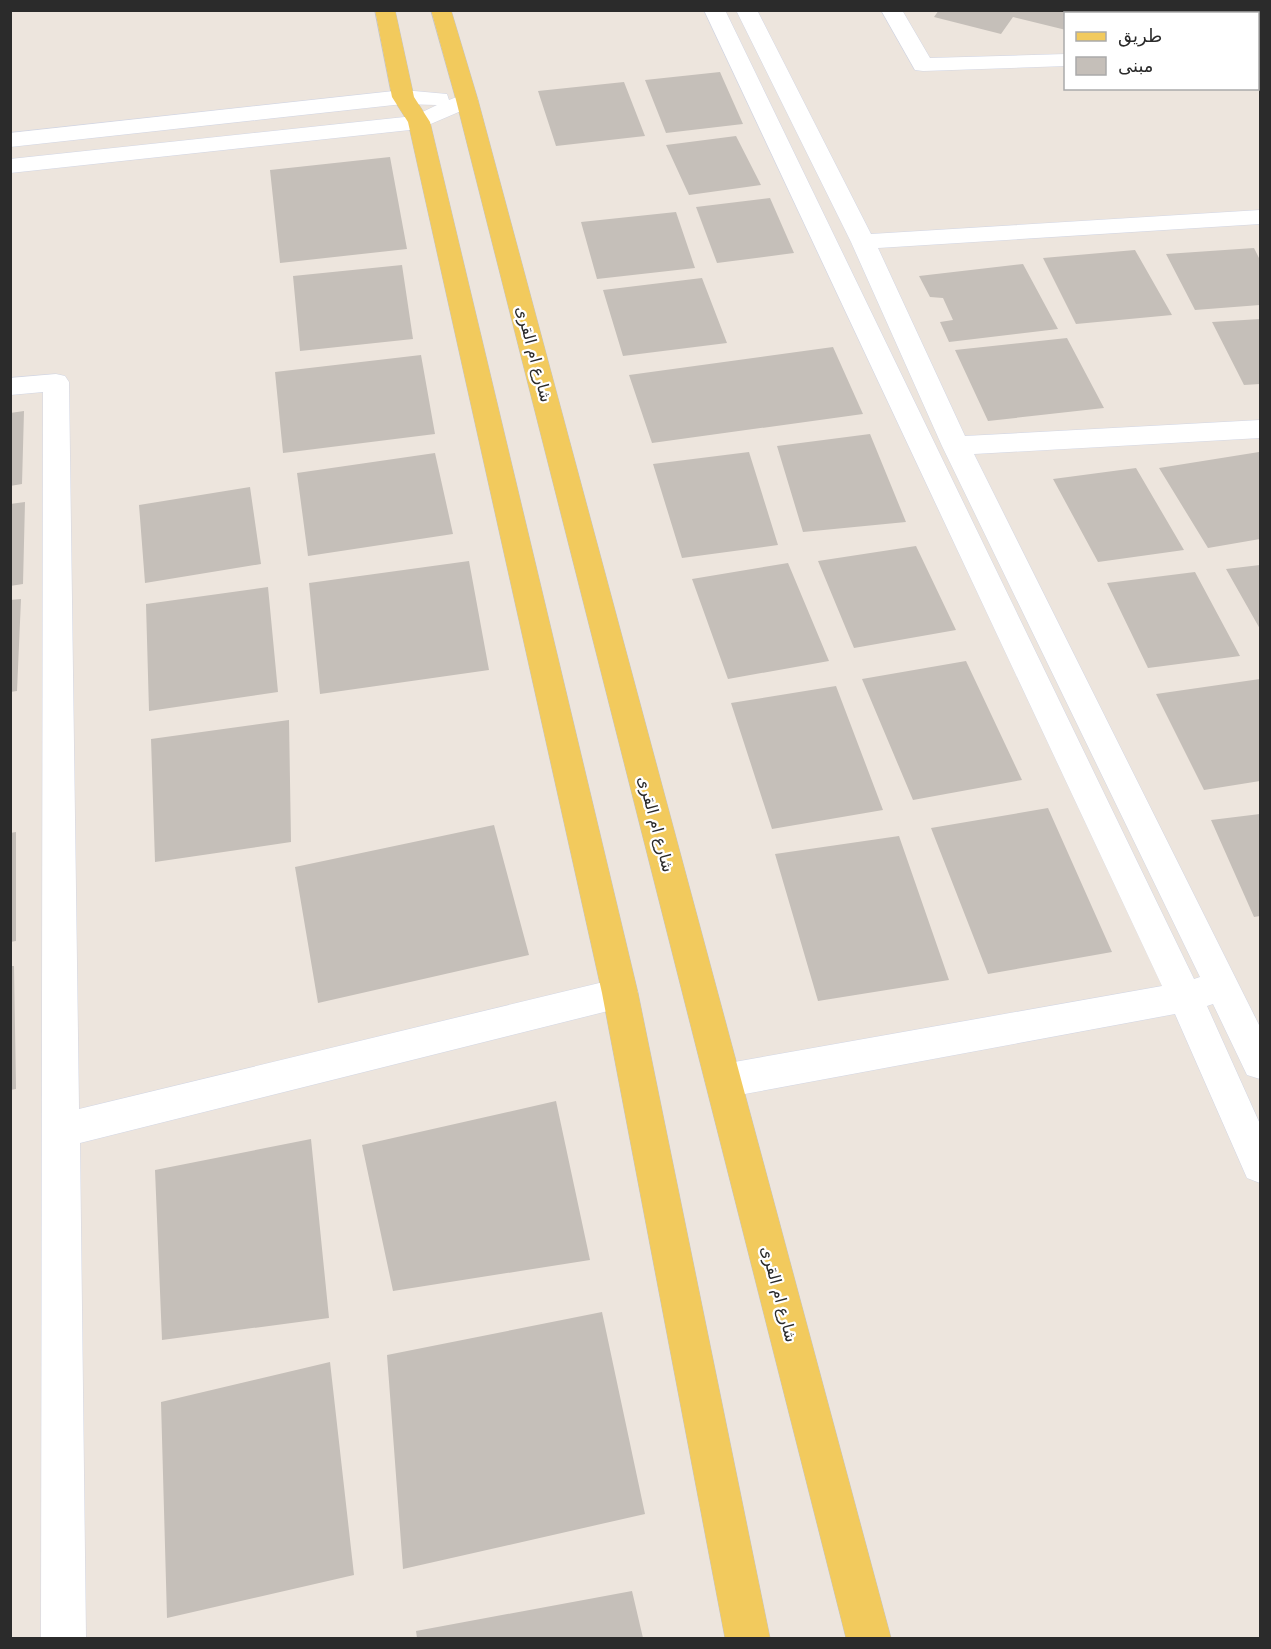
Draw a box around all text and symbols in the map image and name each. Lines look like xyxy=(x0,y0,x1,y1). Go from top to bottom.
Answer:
legend xyxy=(1064,12,1259,90)
text: طريق xyxy=(1118,25,1162,47)
text: مبنى xyxy=(1118,55,1154,76)
street label: شارع ام القرى xyxy=(511,304,556,404)
street label: شارع ام القرى xyxy=(633,774,678,874)
street label: شارع ام القرى xyxy=(756,1244,801,1344)

